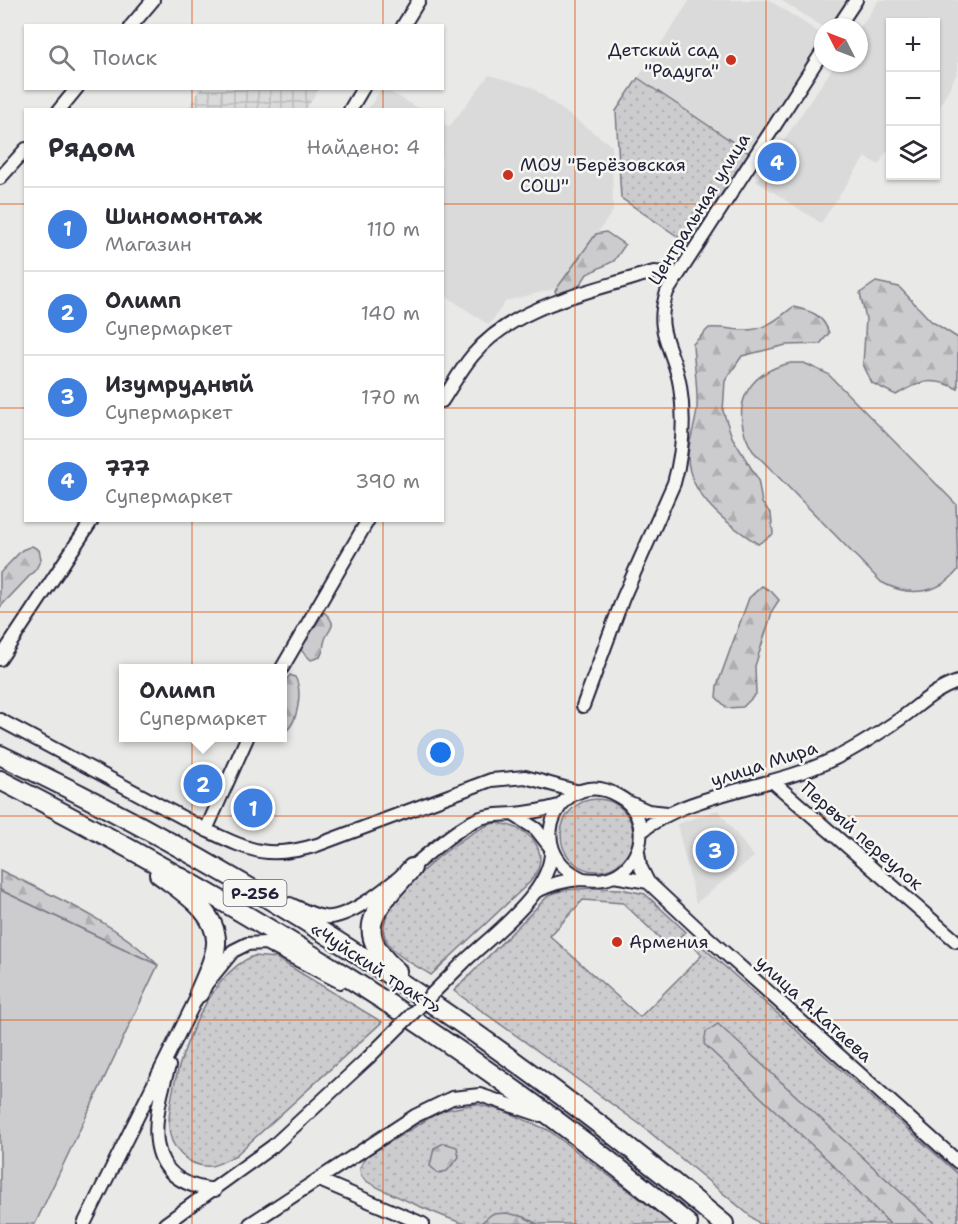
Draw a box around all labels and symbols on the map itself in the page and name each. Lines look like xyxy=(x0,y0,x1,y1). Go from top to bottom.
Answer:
north arrow xyxy=(814,18,868,72)
place label: Детский сад "Радуга" xyxy=(608,38,720,83)
marker: Детский сад "Радуга" xyxy=(724,53,738,67)
street label: Центральная улица xyxy=(642,128,756,290)
pin: 4 xyxy=(758,140,796,184)
place label: МОУ "Берёзовская СОШ" xyxy=(520,153,686,198)
marker: МОУ "Берёзовская СОШ" xyxy=(501,168,515,182)
street label: улица Мира xyxy=(708,735,820,793)
your location xyxy=(426,738,455,767)
pin: 2 xyxy=(184,762,222,806)
street label: Первый переулок xyxy=(796,776,928,896)
pin: 1 xyxy=(234,786,272,830)
pin: 3 xyxy=(696,828,734,872)
road number: Р-256 xyxy=(224,880,286,906)
street label: «Чуйский тракт» xyxy=(306,917,446,1019)
place label: Армения xyxy=(629,930,709,954)
marker: Армения xyxy=(610,935,624,949)
street label: улица А.Катаева xyxy=(751,950,877,1068)

